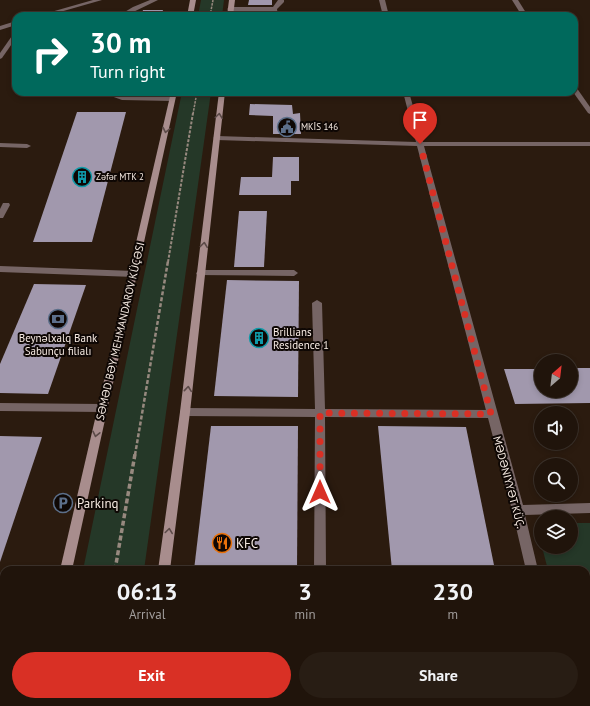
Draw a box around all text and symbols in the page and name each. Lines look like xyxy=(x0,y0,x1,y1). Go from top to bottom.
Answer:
text: 30 m xyxy=(90,24,151,61)
icon: right xyxy=(24,28,76,80)
text: Turn right xyxy=(90,60,165,83)
pin xyxy=(403,103,437,144)
icon: arrive xyxy=(409,109,431,131)
one-way arrow xyxy=(215,113,224,120)
public building icon: MKİS 146 xyxy=(276,116,298,138)
place label: MKİS 146 xyxy=(301,121,338,132)
one-way arrow xyxy=(162,127,170,133)
building icon: Zəfər MTK 2 xyxy=(71,166,93,188)
place label: Zəfər MTK 2 xyxy=(96,171,144,182)
street label: SƏMƏD BƏY MEHMANDAROV KÜÇƏSI xyxy=(93,241,147,421)
one-way arrow xyxy=(199,242,208,249)
bank icon: Beynəlxalq Bank Sabunçu filialı xyxy=(47,308,69,330)
place label: Brillians Residence 1 xyxy=(273,325,329,352)
building icon: Brillians Residence 1 xyxy=(248,327,270,349)
place label: Beynəlxalq Bank Sabunçu filialı xyxy=(19,331,98,358)
north arrow xyxy=(534,354,578,398)
map controls xyxy=(534,354,578,554)
one-way arrow xyxy=(183,386,192,392)
button: sound xyxy=(534,406,578,450)
one-way arrow xyxy=(92,431,100,437)
street label: MƏDƏNIYYƏT KÜÇ. xyxy=(490,434,528,530)
button: search xyxy=(534,458,578,502)
position arrow xyxy=(299,471,341,513)
parking icon: Parkinq xyxy=(52,492,74,514)
place label: Parkinq xyxy=(77,495,118,512)
button: layers xyxy=(534,510,578,554)
one-way arrow xyxy=(164,528,173,534)
restaurant icon: KFC xyxy=(211,532,233,554)
place label: KFC xyxy=(236,535,258,552)
text: 06:13 xyxy=(117,576,178,607)
text: 3 xyxy=(298,576,312,607)
text: 230 xyxy=(432,576,473,607)
text: Arrival xyxy=(129,606,165,623)
text: min xyxy=(294,606,316,623)
text: m xyxy=(448,606,458,623)
button: Exit xyxy=(12,652,291,698)
button: Share xyxy=(299,652,578,698)

